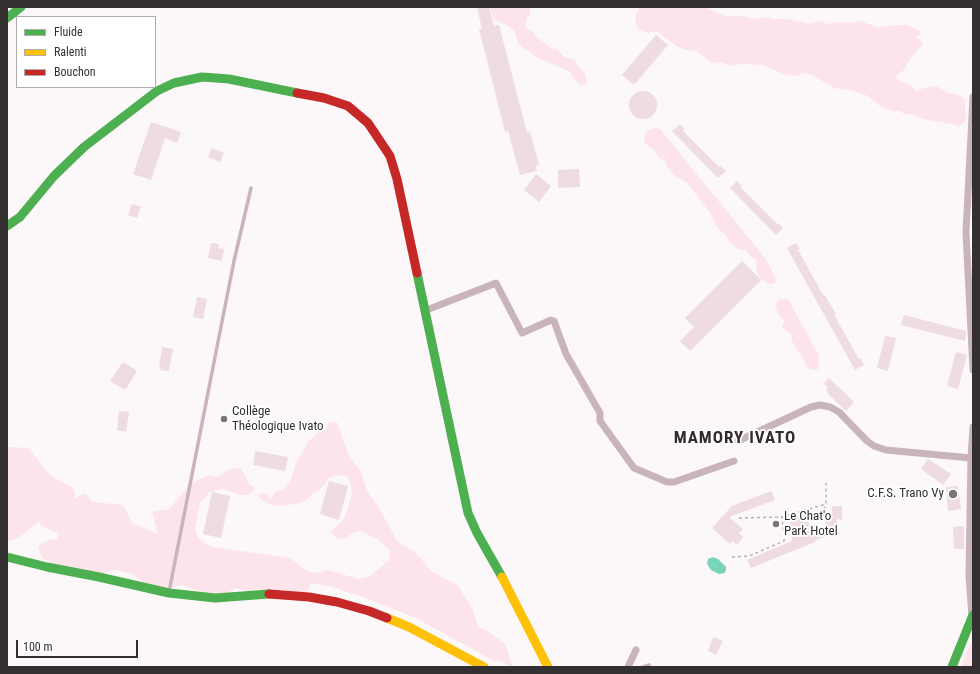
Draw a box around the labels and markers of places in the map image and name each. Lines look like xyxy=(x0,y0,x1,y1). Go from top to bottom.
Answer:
place label: Collège Théologique Ivato xyxy=(232,404,324,435)
marker: Collège Théologique Ivato xyxy=(219,414,229,424)
place label: C.F.S. Trano Vy xyxy=(867,486,944,502)
marker: C.F.S. Trano Vy xyxy=(947,488,959,500)
place label: Le Chat'o Park Hotel xyxy=(784,509,838,540)
marker: Le Chat'o Park Hotel xyxy=(771,519,781,529)

